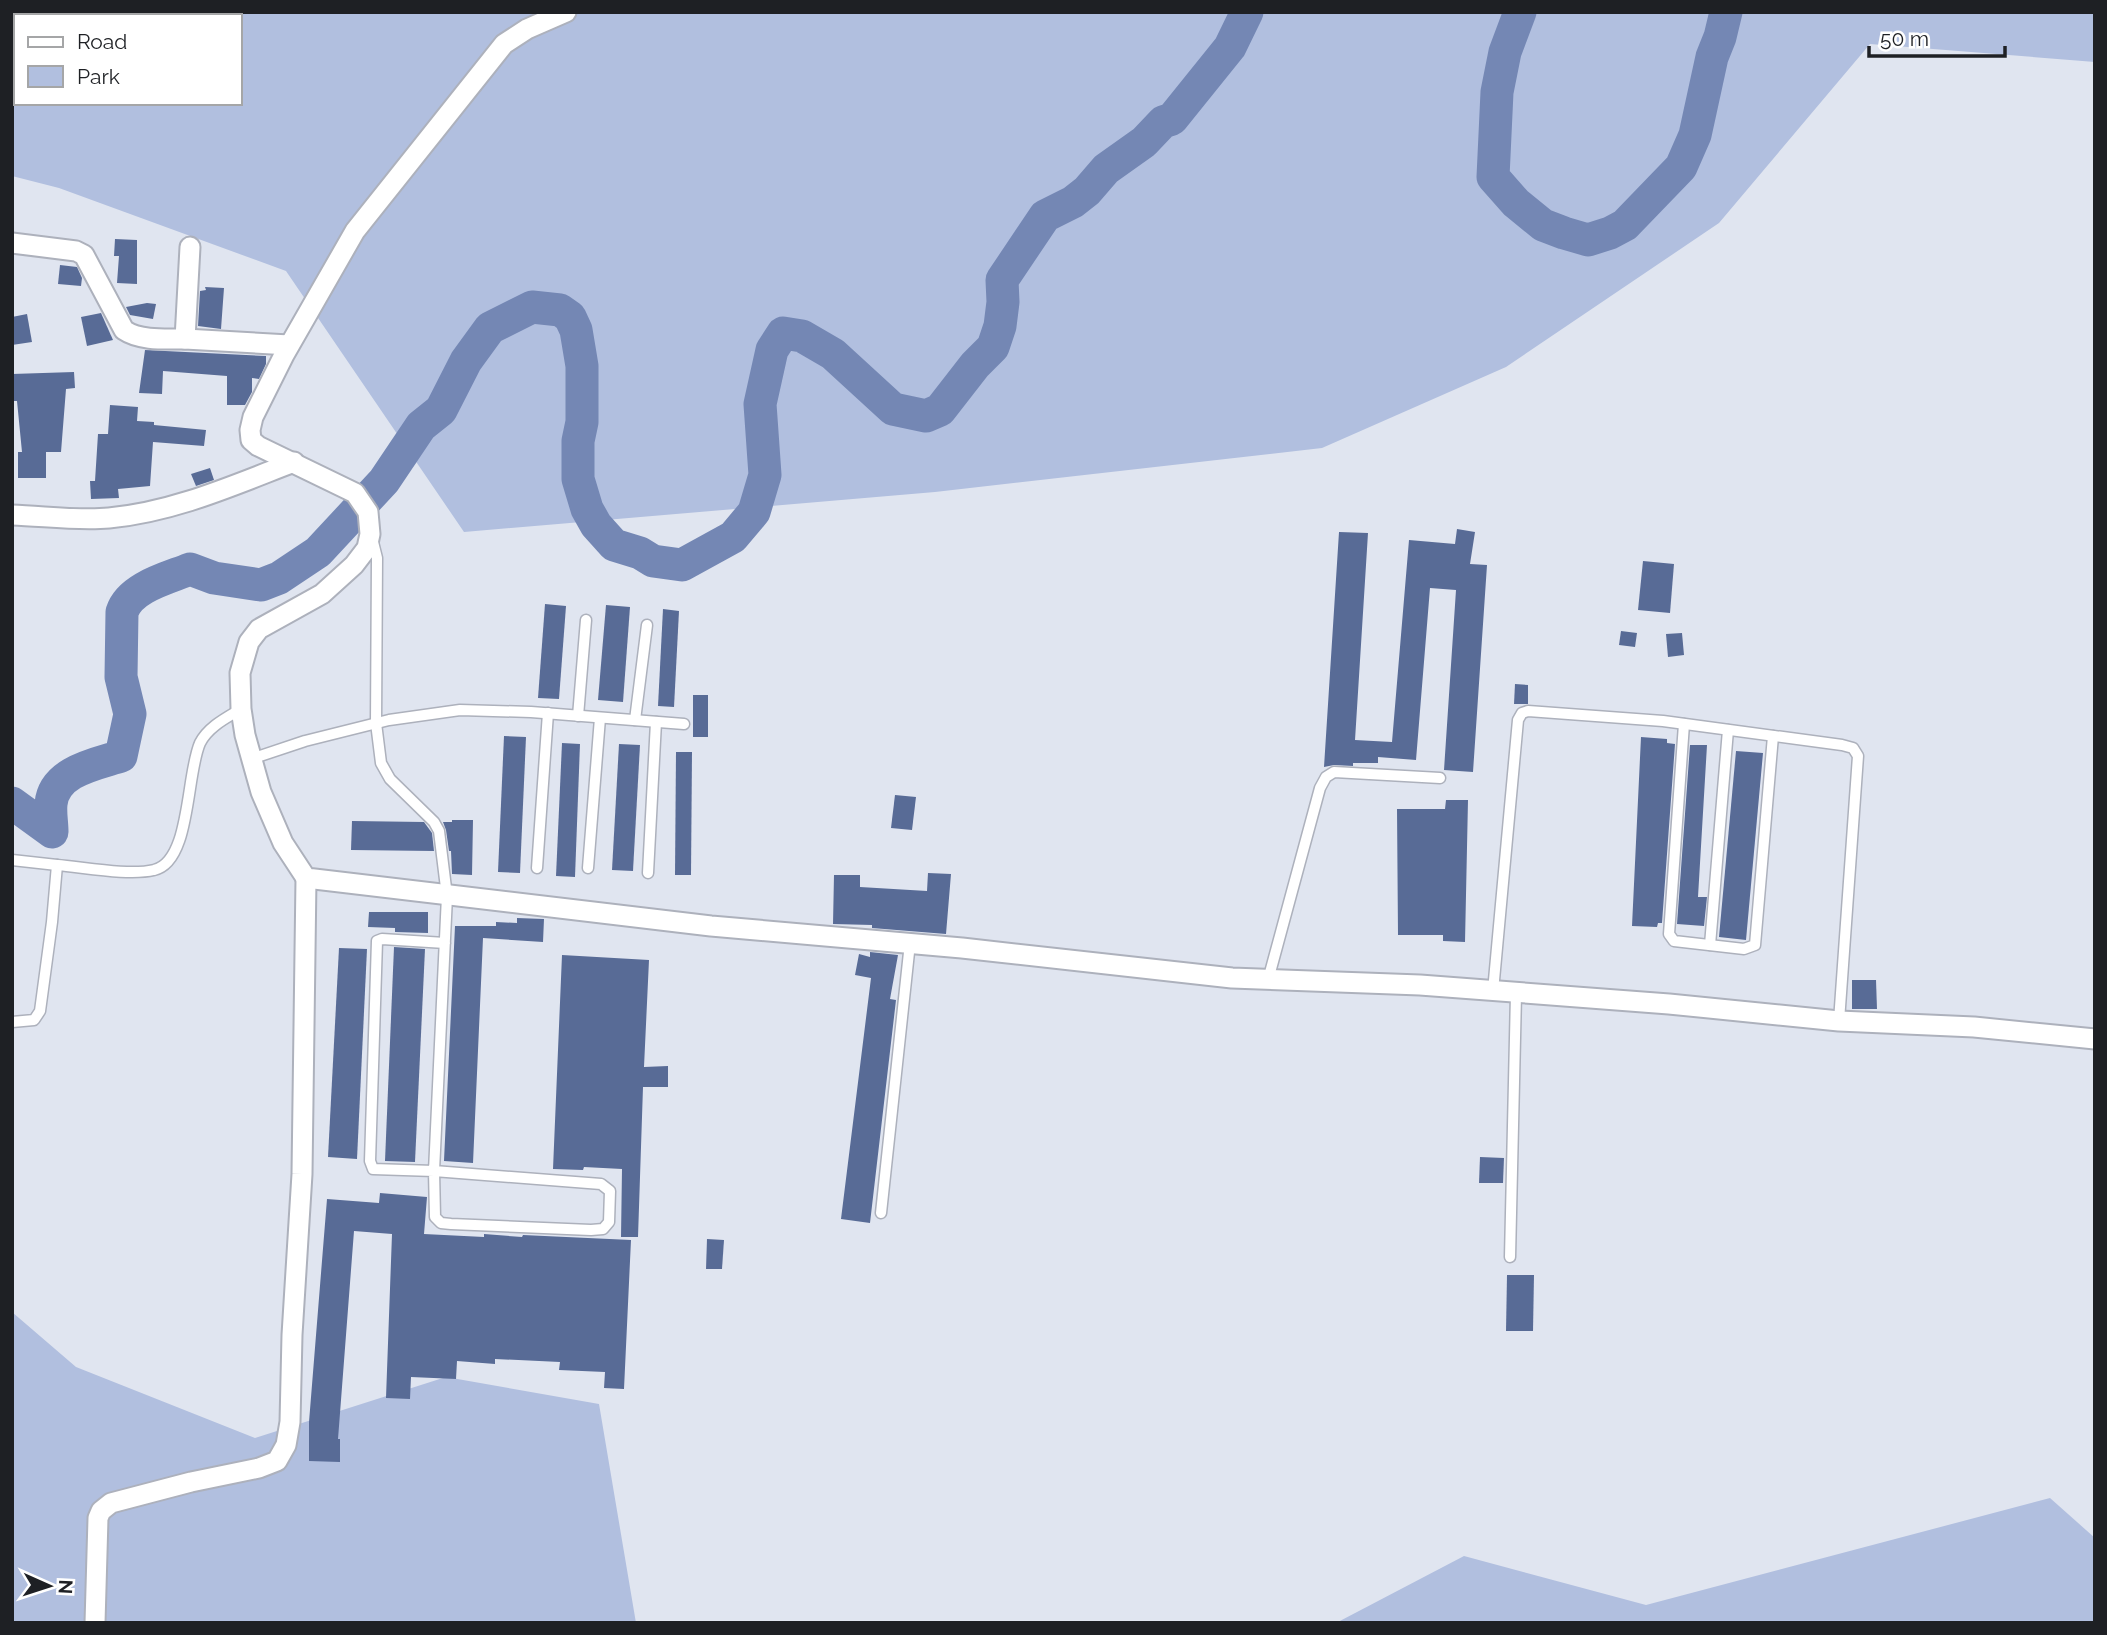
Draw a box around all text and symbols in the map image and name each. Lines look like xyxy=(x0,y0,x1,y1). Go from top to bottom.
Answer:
legend xyxy=(14,14,242,105)
scale bar xyxy=(1869,14,2006,58)
text: 50 m xyxy=(1880,26,1929,51)
text: Road xyxy=(77,29,127,54)
text: Park xyxy=(77,64,120,89)
north arrow xyxy=(14,1551,84,1621)
text: N xyxy=(55,1579,77,1595)

